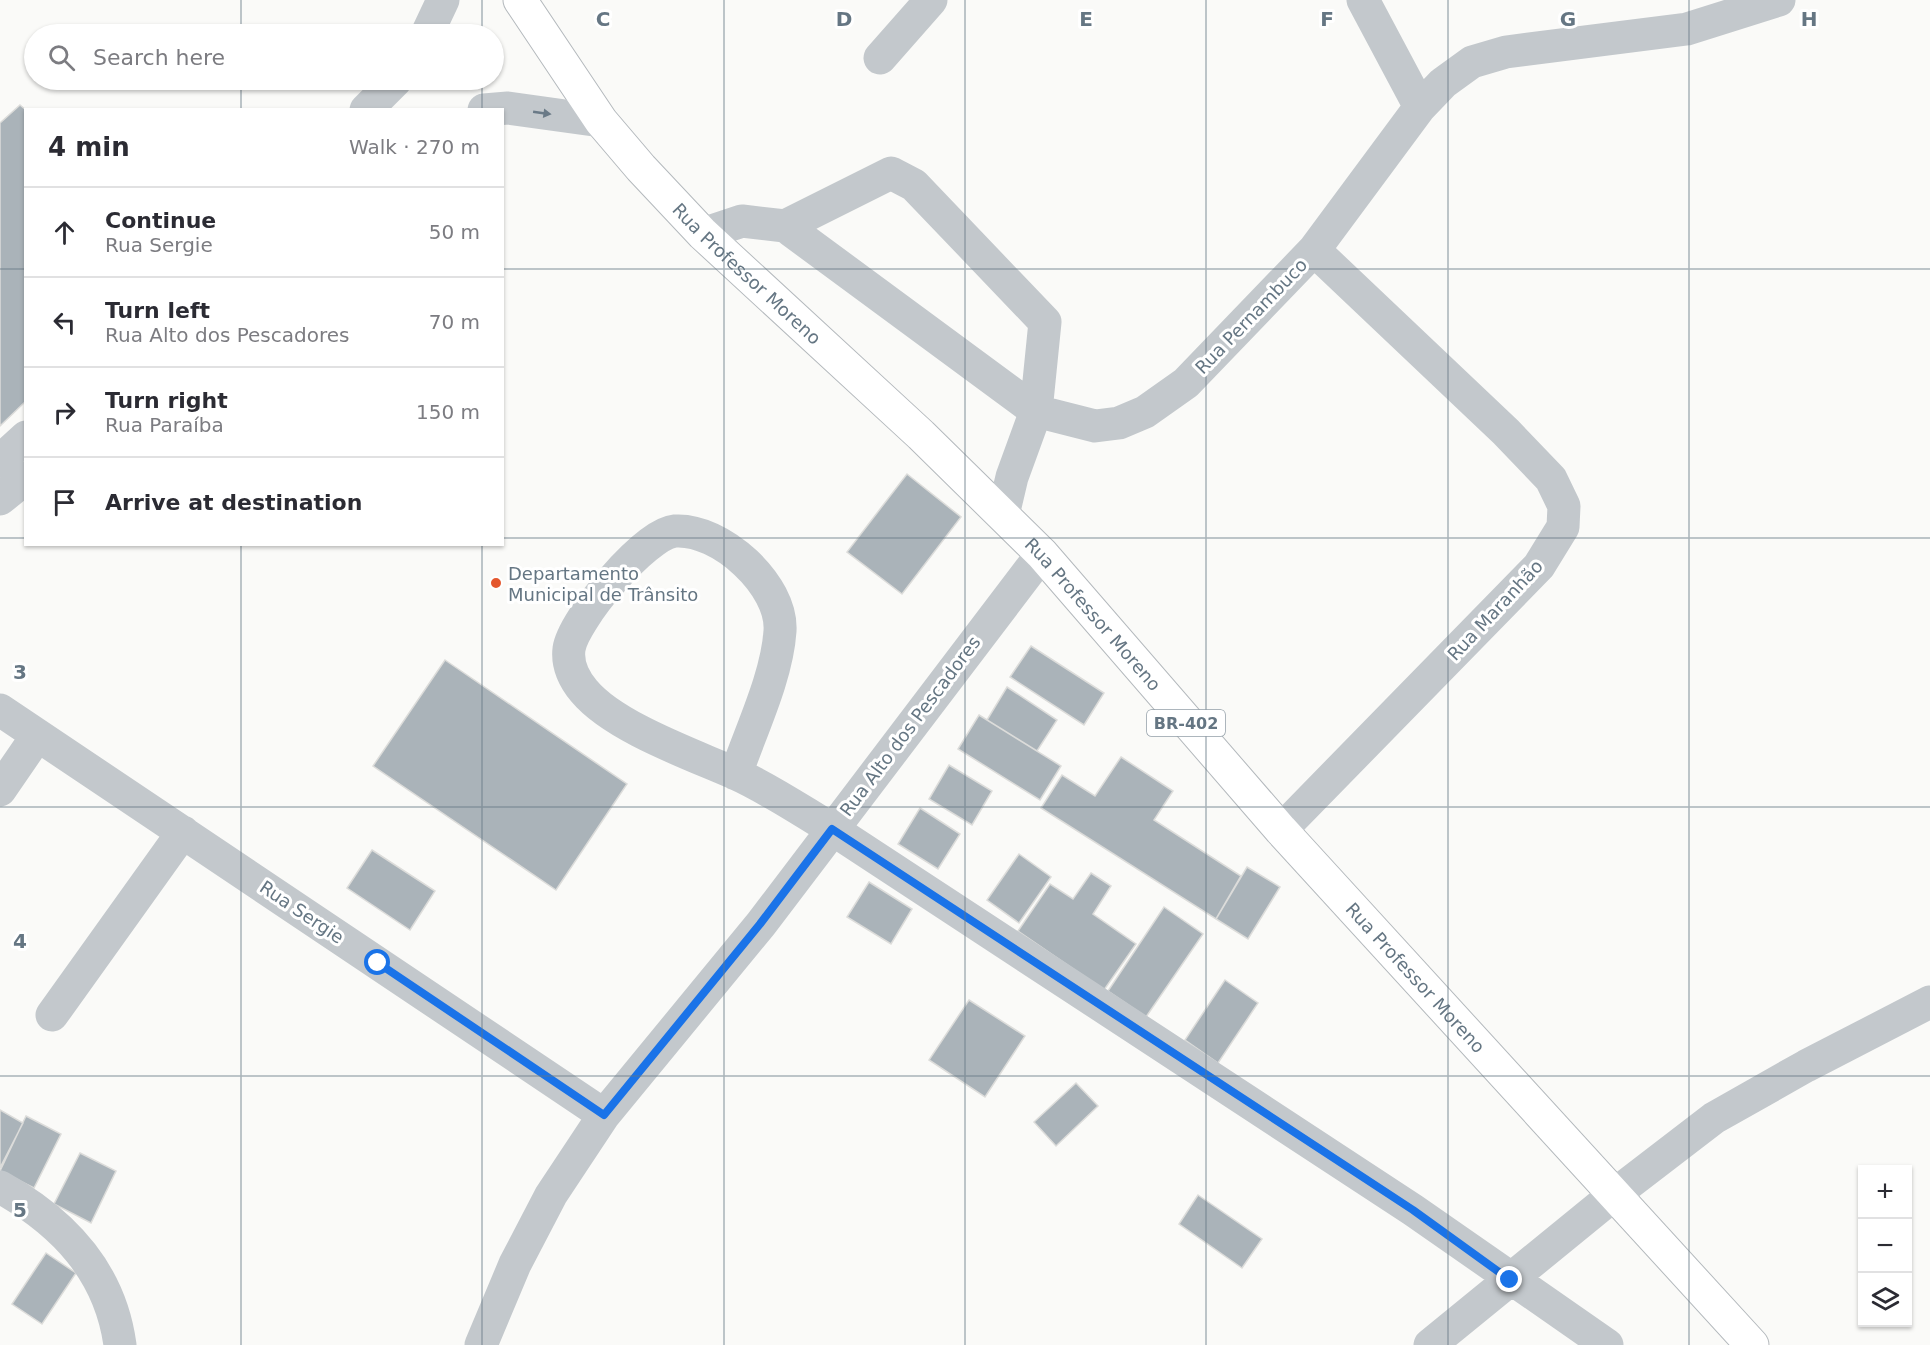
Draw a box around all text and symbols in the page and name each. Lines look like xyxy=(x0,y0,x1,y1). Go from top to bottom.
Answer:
text: C xyxy=(596,7,610,31)
text: D xyxy=(836,7,852,31)
text: E xyxy=(1079,7,1093,31)
text: F xyxy=(1320,7,1334,31)
text: G xyxy=(1560,7,1576,31)
text: H xyxy=(1801,7,1817,31)
search box xyxy=(24,24,504,90)
icon: search xyxy=(45,41,78,74)
text: Search here xyxy=(93,45,225,70)
one-way arrow xyxy=(533,108,552,118)
text: 4 min xyxy=(48,132,130,162)
text: Walk · 270 m xyxy=(349,135,480,159)
street label: Rua Professor Moreno xyxy=(669,199,826,348)
text: Continue xyxy=(105,208,216,233)
icon: ahead xyxy=(48,216,81,249)
text: 50 m xyxy=(429,220,480,244)
text: Rua Sergie xyxy=(105,233,213,257)
street label: Rua Pernambuco xyxy=(1191,254,1311,378)
text: Turn left xyxy=(105,298,210,323)
icon: left xyxy=(48,306,81,339)
text: 70 m xyxy=(429,310,480,334)
text: Rua Alto dos Pescadores xyxy=(105,323,349,347)
text: Turn right xyxy=(105,388,228,413)
icon: right xyxy=(48,396,81,429)
text: 150 m xyxy=(416,400,480,424)
text: Rua Paraíba xyxy=(105,413,224,437)
icon: arrive xyxy=(48,486,81,519)
text: Arrive at destination xyxy=(105,490,362,515)
street label: Rua Professor Moreno xyxy=(1021,533,1166,695)
street label: Rua Maranhão xyxy=(1443,555,1547,665)
place label: Departamento Municipal de Trânsito xyxy=(508,563,698,605)
marker: Departamento Municipal de Trânsito xyxy=(489,576,503,590)
street label: Rua Alto dos Pescadores xyxy=(835,632,985,820)
text: 3 xyxy=(13,660,27,684)
road number: BR-402 xyxy=(1147,710,1225,736)
street label: Rua Sergie xyxy=(256,876,348,948)
street label: Rua Professor Moreno xyxy=(1342,898,1490,1057)
text: 4 xyxy=(13,929,27,953)
route start xyxy=(364,949,390,975)
map controls xyxy=(1858,1165,1912,1327)
button: + xyxy=(1858,1165,1912,1219)
text: 5 xyxy=(13,1198,27,1222)
button: − xyxy=(1858,1219,1912,1273)
route end xyxy=(1496,1266,1522,1292)
button: layers xyxy=(1858,1273,1912,1327)

